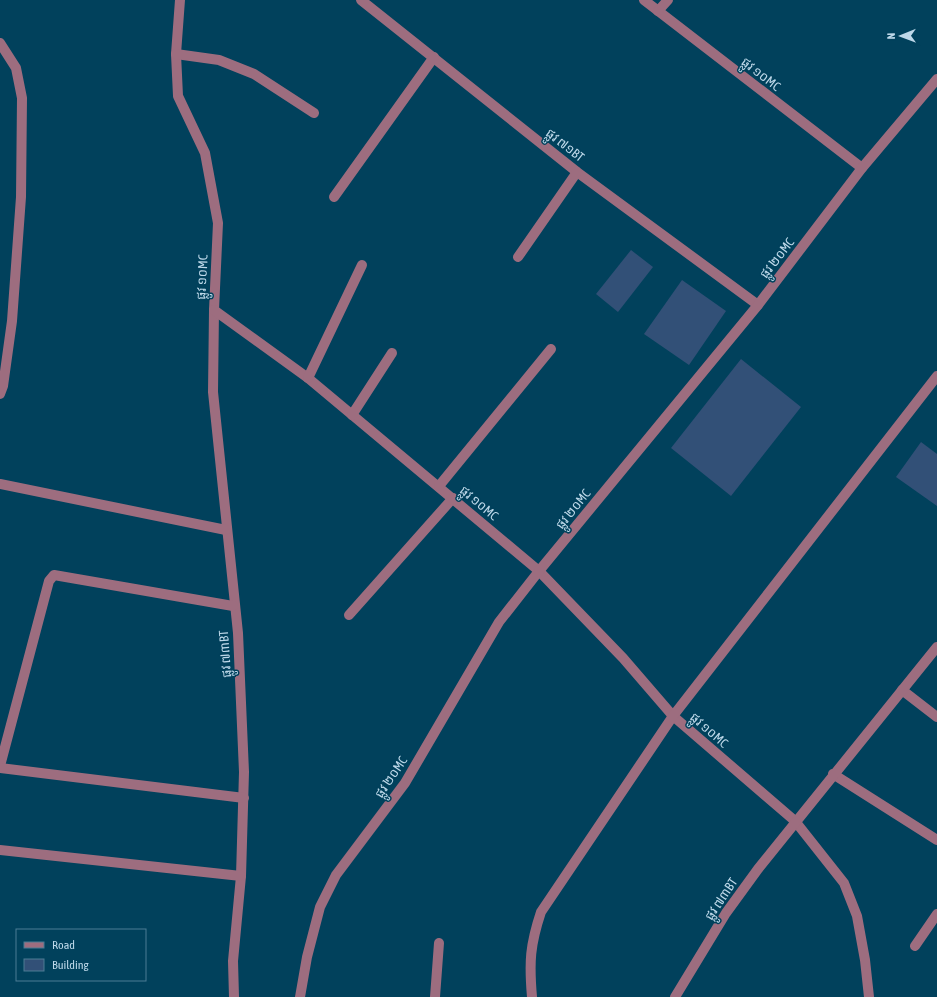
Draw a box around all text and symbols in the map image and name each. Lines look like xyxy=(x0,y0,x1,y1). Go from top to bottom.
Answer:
north arrow xyxy=(881,16,921,56)
text: N xyxy=(885,33,897,40)
street label: ផ្លូវ ១០MC xyxy=(736,54,784,97)
street label: ផ្លូវ ៧១BT xyxy=(540,125,587,168)
street label: ផ្លូវ ២០MC xyxy=(757,235,800,283)
street label: ផ្លូវ ១០MC xyxy=(193,254,215,300)
street label: ផ្លូវ ១០MC xyxy=(454,483,501,526)
street label: ផ្លូវ ២០MC xyxy=(552,486,597,534)
street label: ផ្លូវ ៧៣BT xyxy=(216,629,238,678)
street label: ផ្លូវ ១០MC xyxy=(684,709,731,754)
street label: ផ្លូវ ២០MC xyxy=(372,753,414,803)
street label: ផ្លូវ ៧៣BT xyxy=(702,875,744,925)
legend xyxy=(16,929,146,981)
text: Road xyxy=(52,938,75,952)
text: Building xyxy=(52,958,90,972)

